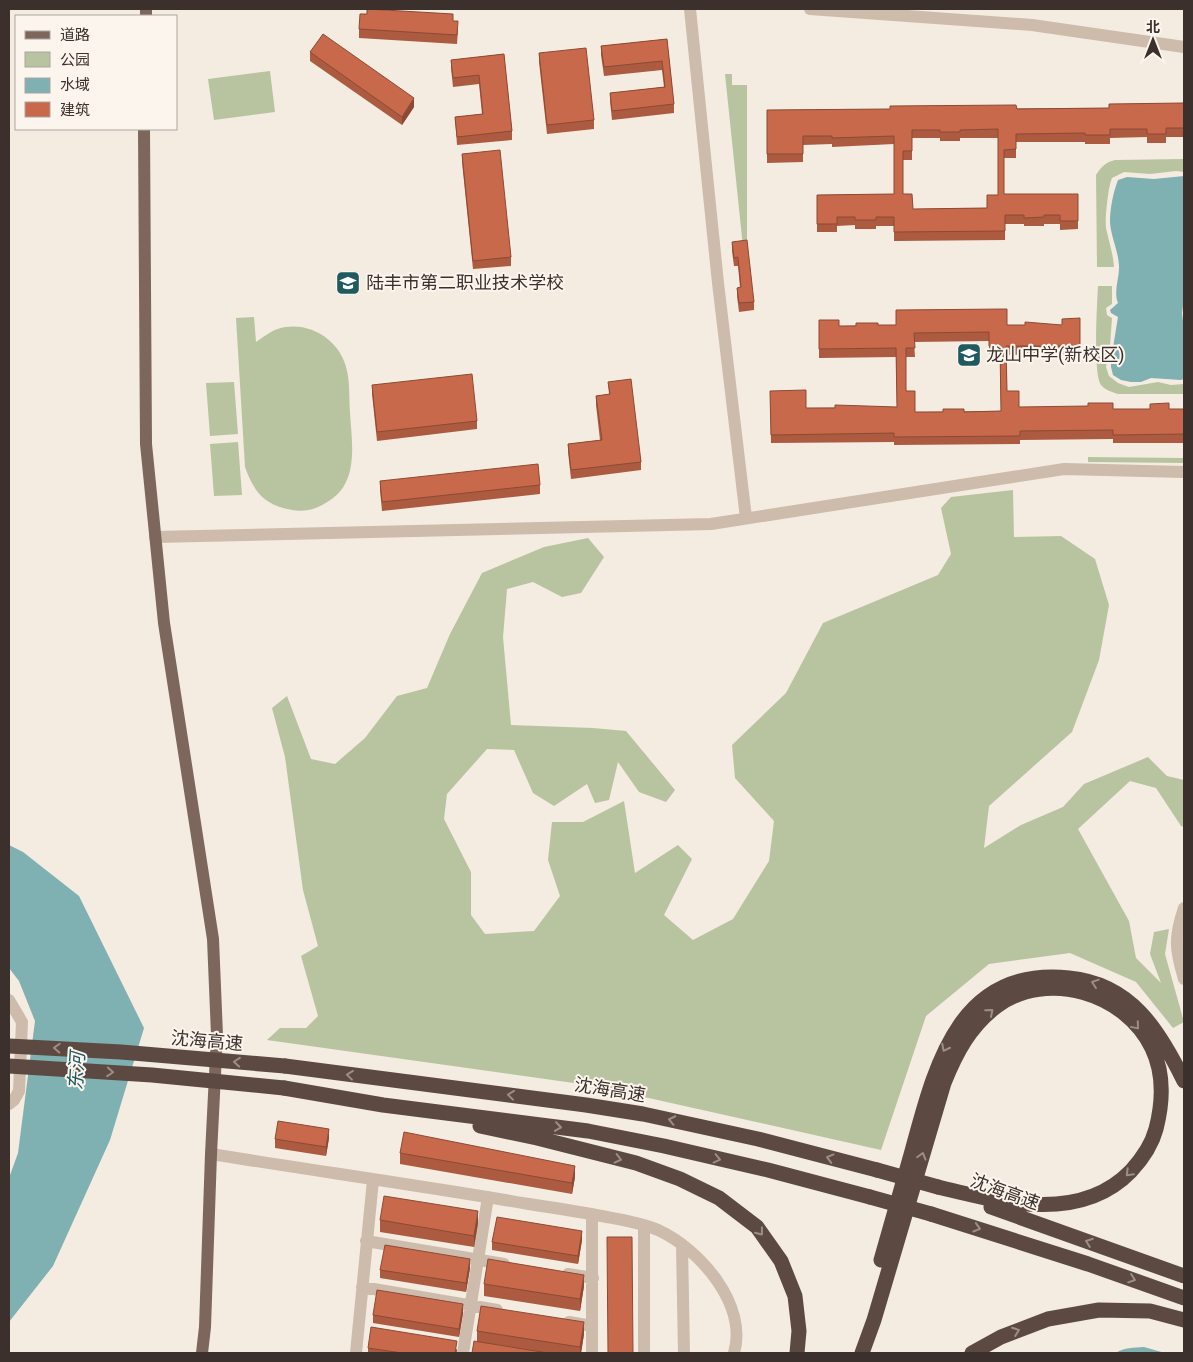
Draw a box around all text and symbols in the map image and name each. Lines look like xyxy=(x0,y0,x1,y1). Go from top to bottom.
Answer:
legend xyxy=(15,15,178,130)
north arrow xyxy=(1128,15,1178,65)
text: 北 xyxy=(1146,19,1160,35)
text: 道路 xyxy=(60,26,90,44)
text: 公园 xyxy=(60,51,90,69)
text: 水域 xyxy=(60,76,90,94)
text: 建筑 xyxy=(60,101,90,119)
school or university icon: 陆丰市第二职业技术学校 xyxy=(335,270,361,296)
place label: 陆丰市第二职业技术学校 xyxy=(366,272,564,293)
school or university icon: 龙山中学(新校区) xyxy=(956,342,982,368)
place label: 龙山中学(新校区) xyxy=(986,344,1124,366)
one-way arrow xyxy=(1091,979,1100,989)
one-way arrow xyxy=(985,1009,994,1018)
one-way arrow xyxy=(1130,1020,1139,1029)
street label: 沈海高速 xyxy=(170,1027,244,1054)
one-way arrow xyxy=(53,1043,61,1054)
one-way arrow xyxy=(941,1043,951,1052)
water label: 东河 xyxy=(64,1047,90,1091)
one-way arrow xyxy=(232,1057,240,1068)
one-way arrow xyxy=(106,1067,114,1078)
one-way arrow xyxy=(346,1070,354,1081)
street label: 沈海高速 xyxy=(573,1074,647,1106)
one-way arrow xyxy=(507,1090,515,1101)
one-way arrow xyxy=(667,1115,676,1126)
one-way arrow xyxy=(554,1121,562,1132)
one-way arrow xyxy=(614,1153,623,1164)
one-way arrow xyxy=(713,1153,722,1164)
one-way arrow xyxy=(826,1153,835,1163)
one-way arrow xyxy=(917,1153,927,1161)
one-way arrow xyxy=(1126,1167,1135,1176)
street label: 沈海高速 xyxy=(968,1169,1043,1214)
one-way arrow xyxy=(973,1223,981,1233)
one-way arrow xyxy=(755,1226,763,1235)
one-way arrow xyxy=(1085,1238,1094,1248)
one-way arrow xyxy=(1127,1273,1136,1283)
one-way arrow xyxy=(1011,1327,1019,1337)

